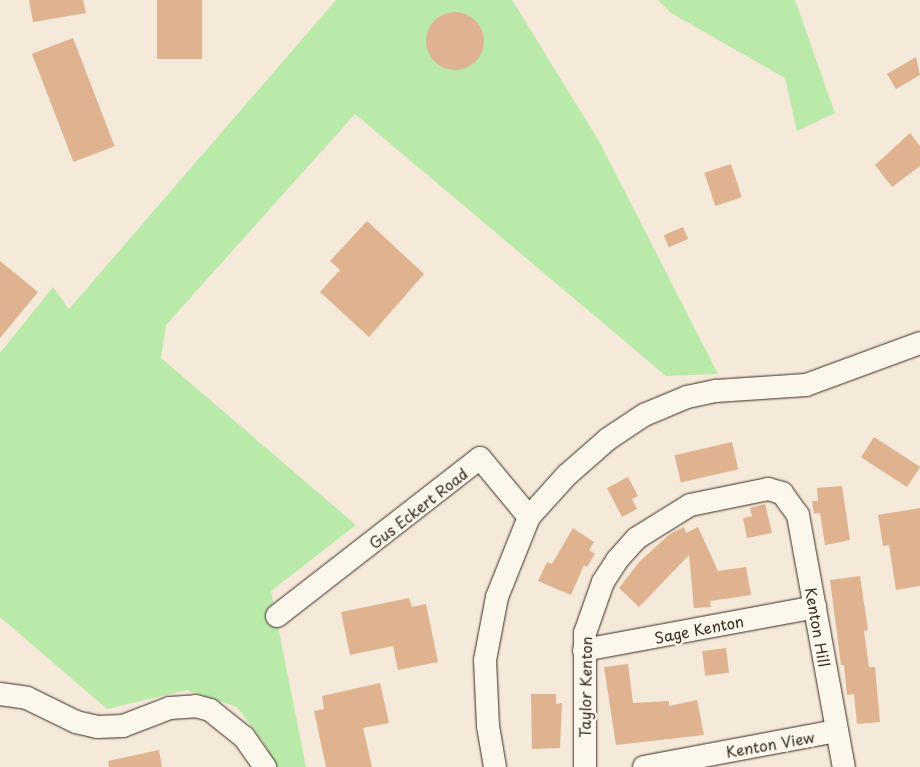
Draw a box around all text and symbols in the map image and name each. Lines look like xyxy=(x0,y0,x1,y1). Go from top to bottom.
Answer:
street label: Gus Eckert Road xyxy=(365,464,471,552)
street label: Kenton Hill xyxy=(802,586,834,668)
street label: Sage Kenton xyxy=(653,612,745,646)
street label: Taylor Kenton xyxy=(575,636,595,738)
street label: Kenton View xyxy=(724,727,816,761)

